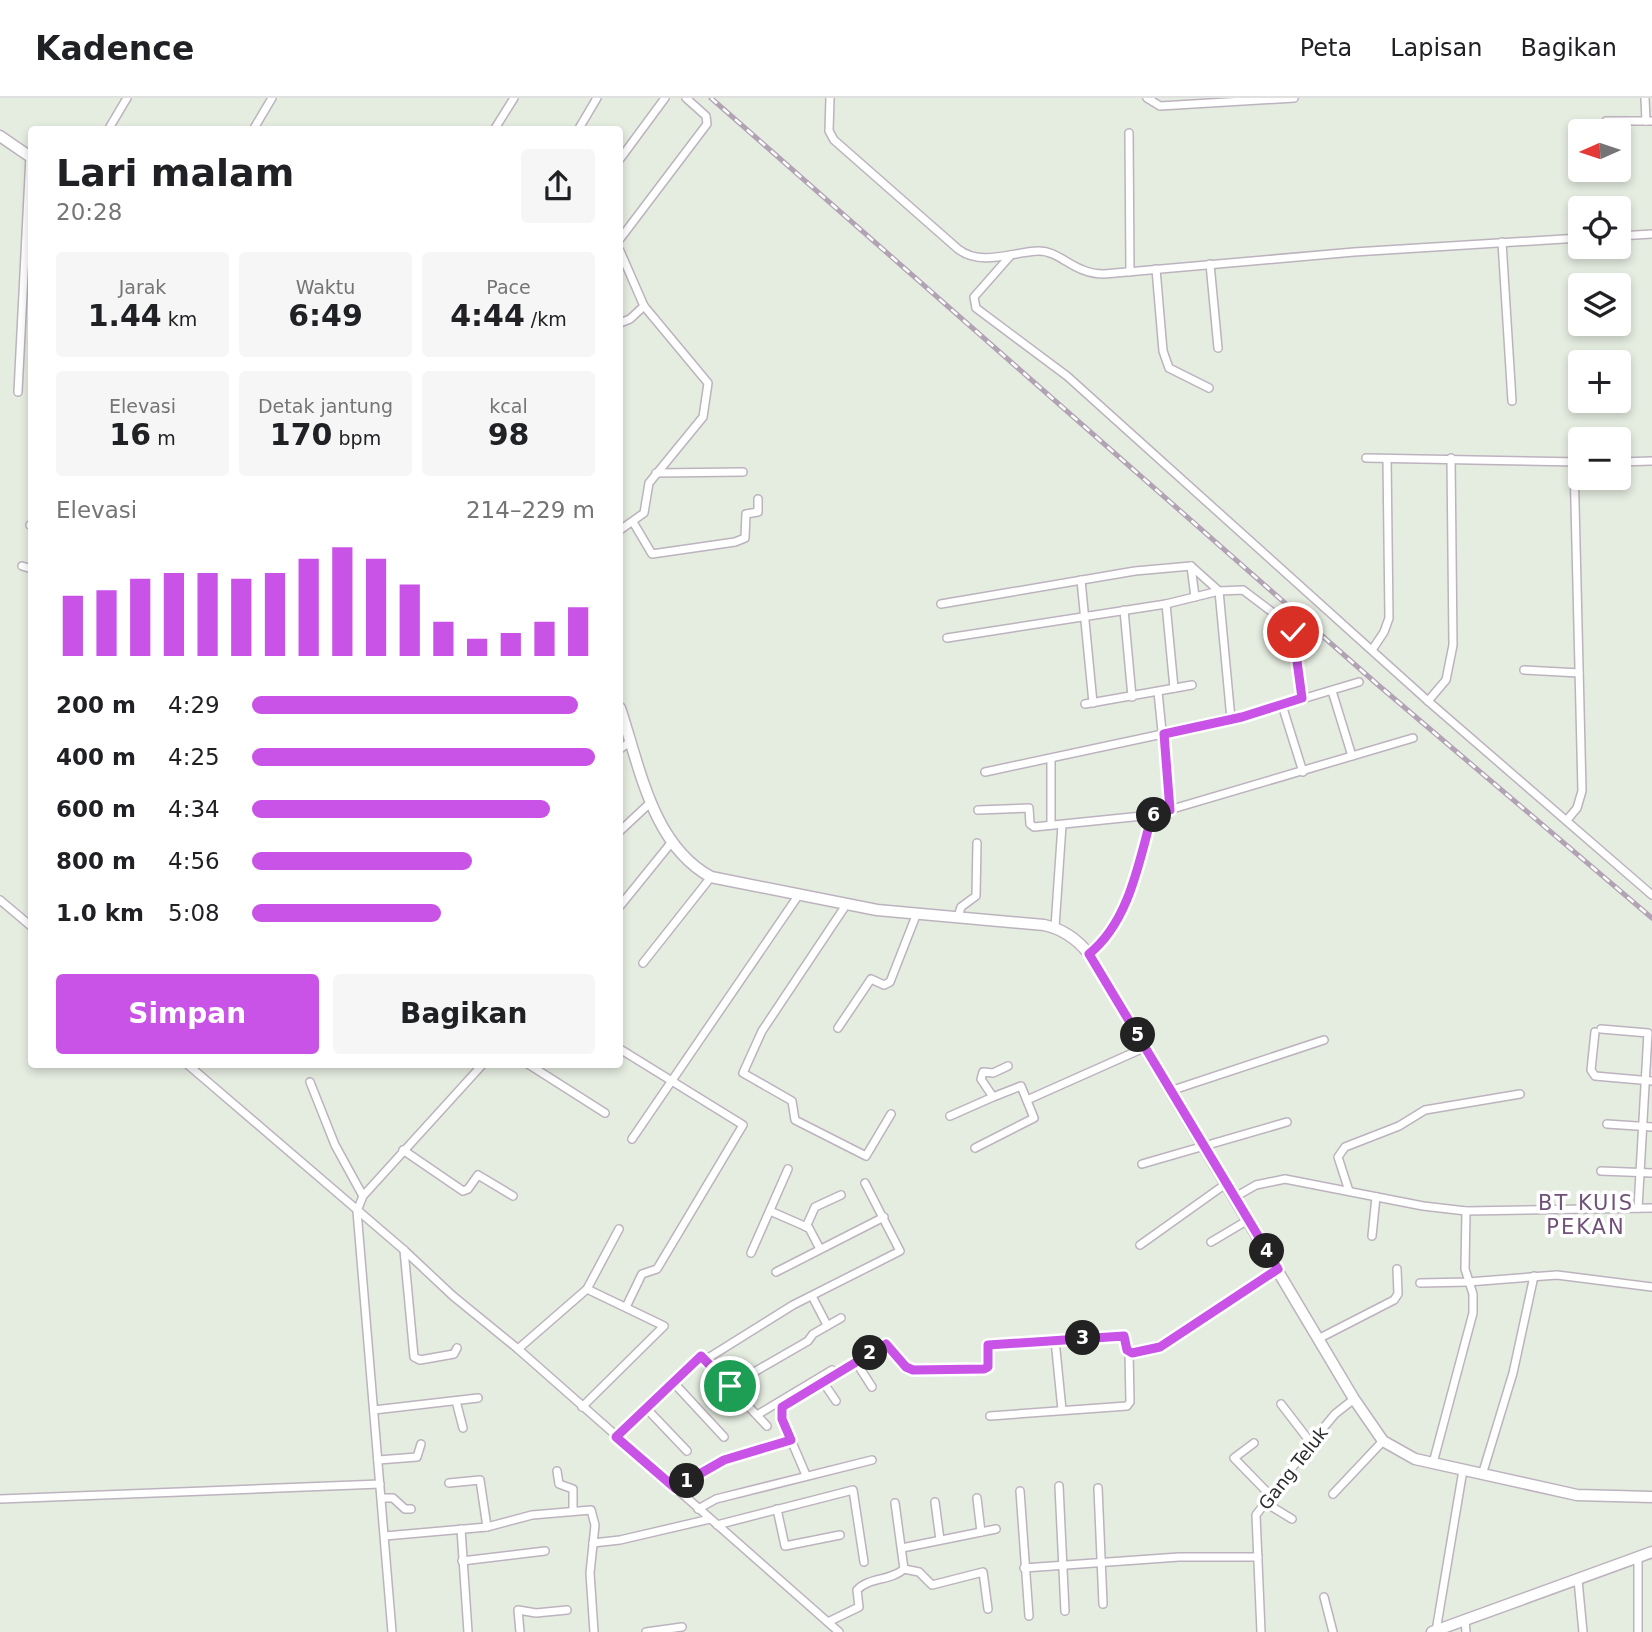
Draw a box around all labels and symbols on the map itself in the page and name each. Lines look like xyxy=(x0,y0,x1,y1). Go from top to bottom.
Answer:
north arrow xyxy=(1568,119,1631,182)
pin xyxy=(1263,602,1323,662)
pin: 6 xyxy=(1136,798,1172,832)
pin: 5 xyxy=(1120,1018,1156,1052)
district label: BT KUIS PEKAN xyxy=(1538,1191,1634,1239)
pin: 4 xyxy=(1250,1234,1284,1268)
pin: 3 xyxy=(1066,1320,1100,1356)
pin: 2 xyxy=(852,1336,888,1370)
pin xyxy=(700,1356,760,1416)
street label: Gang Teluk xyxy=(1254,1422,1332,1514)
pin: 1 xyxy=(670,1464,704,1498)

